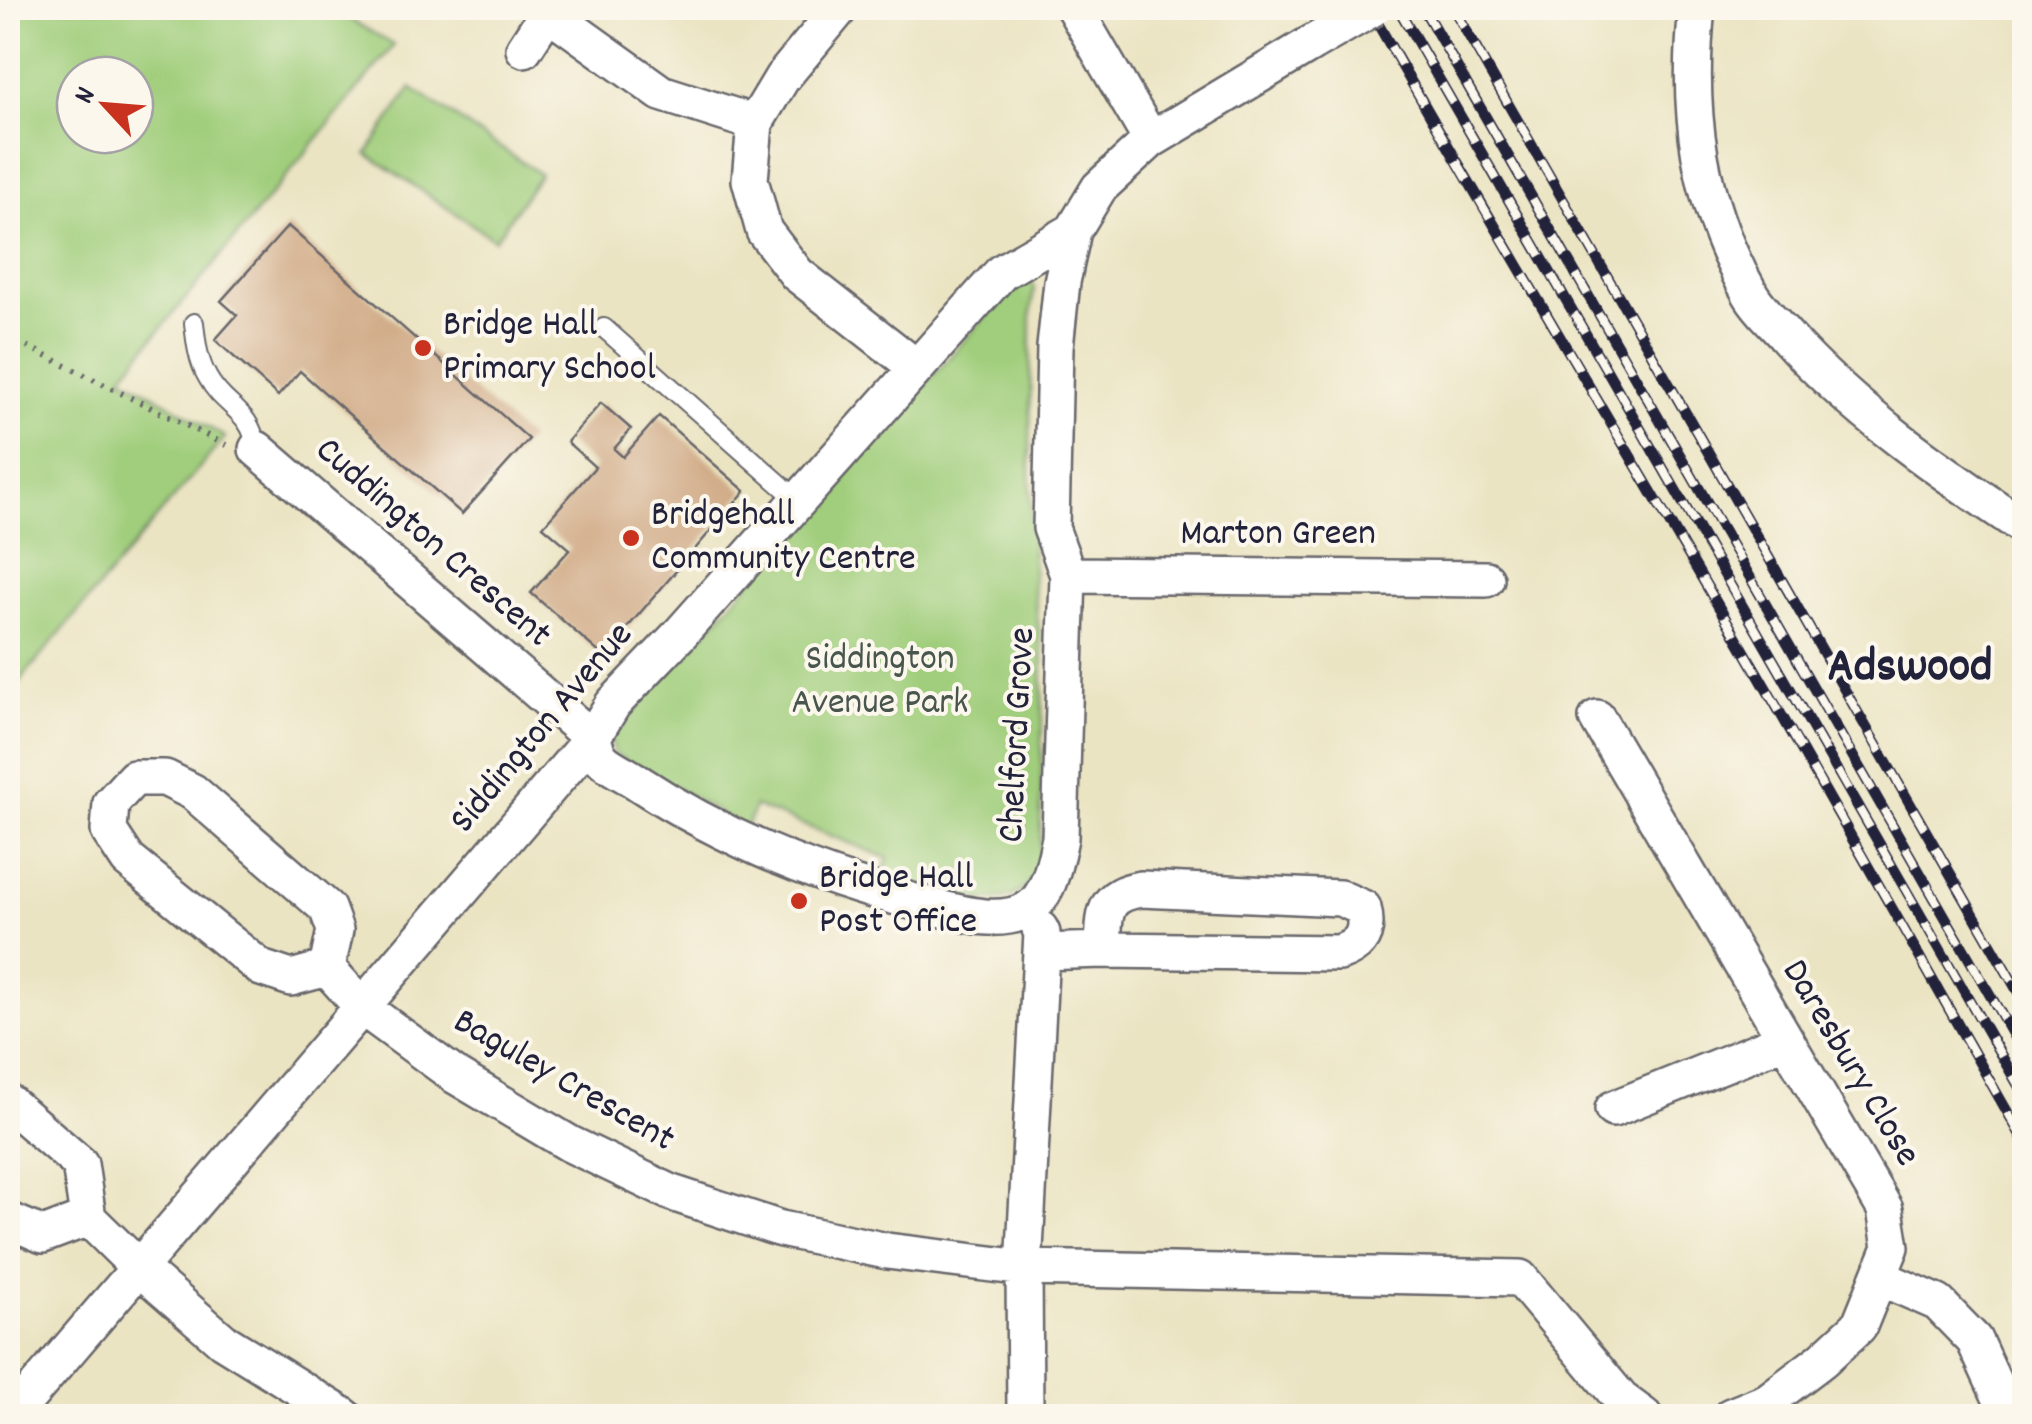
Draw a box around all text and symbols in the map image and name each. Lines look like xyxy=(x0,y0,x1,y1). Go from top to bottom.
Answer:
north arrow xyxy=(55,55,155,155)
text: N xyxy=(66,81,108,111)
place label: Bridge Hall Primary School xyxy=(443,299,656,398)
marker: Bridge Hall Primary School xyxy=(412,337,434,359)
street label: Cuddington Crescent xyxy=(301,425,563,663)
place label: Bridgehall Community Centre xyxy=(651,489,916,588)
street label: Marton Green xyxy=(1180,508,1376,563)
marker: Bridgehall Community Centre xyxy=(620,527,642,549)
street label: Siddington Avenue xyxy=(438,611,648,847)
street label: Chelford Grove xyxy=(986,626,1052,844)
park label: Siddington Avenue Park xyxy=(791,633,969,732)
district label: Adswood xyxy=(1827,635,1993,704)
place label: Bridge Hall Post Office xyxy=(819,852,977,951)
marker: Bridge Hall Post Office xyxy=(788,890,810,912)
street label: Daresbury Close xyxy=(1765,950,1933,1178)
street label: Baguley Crescent xyxy=(442,996,684,1168)

